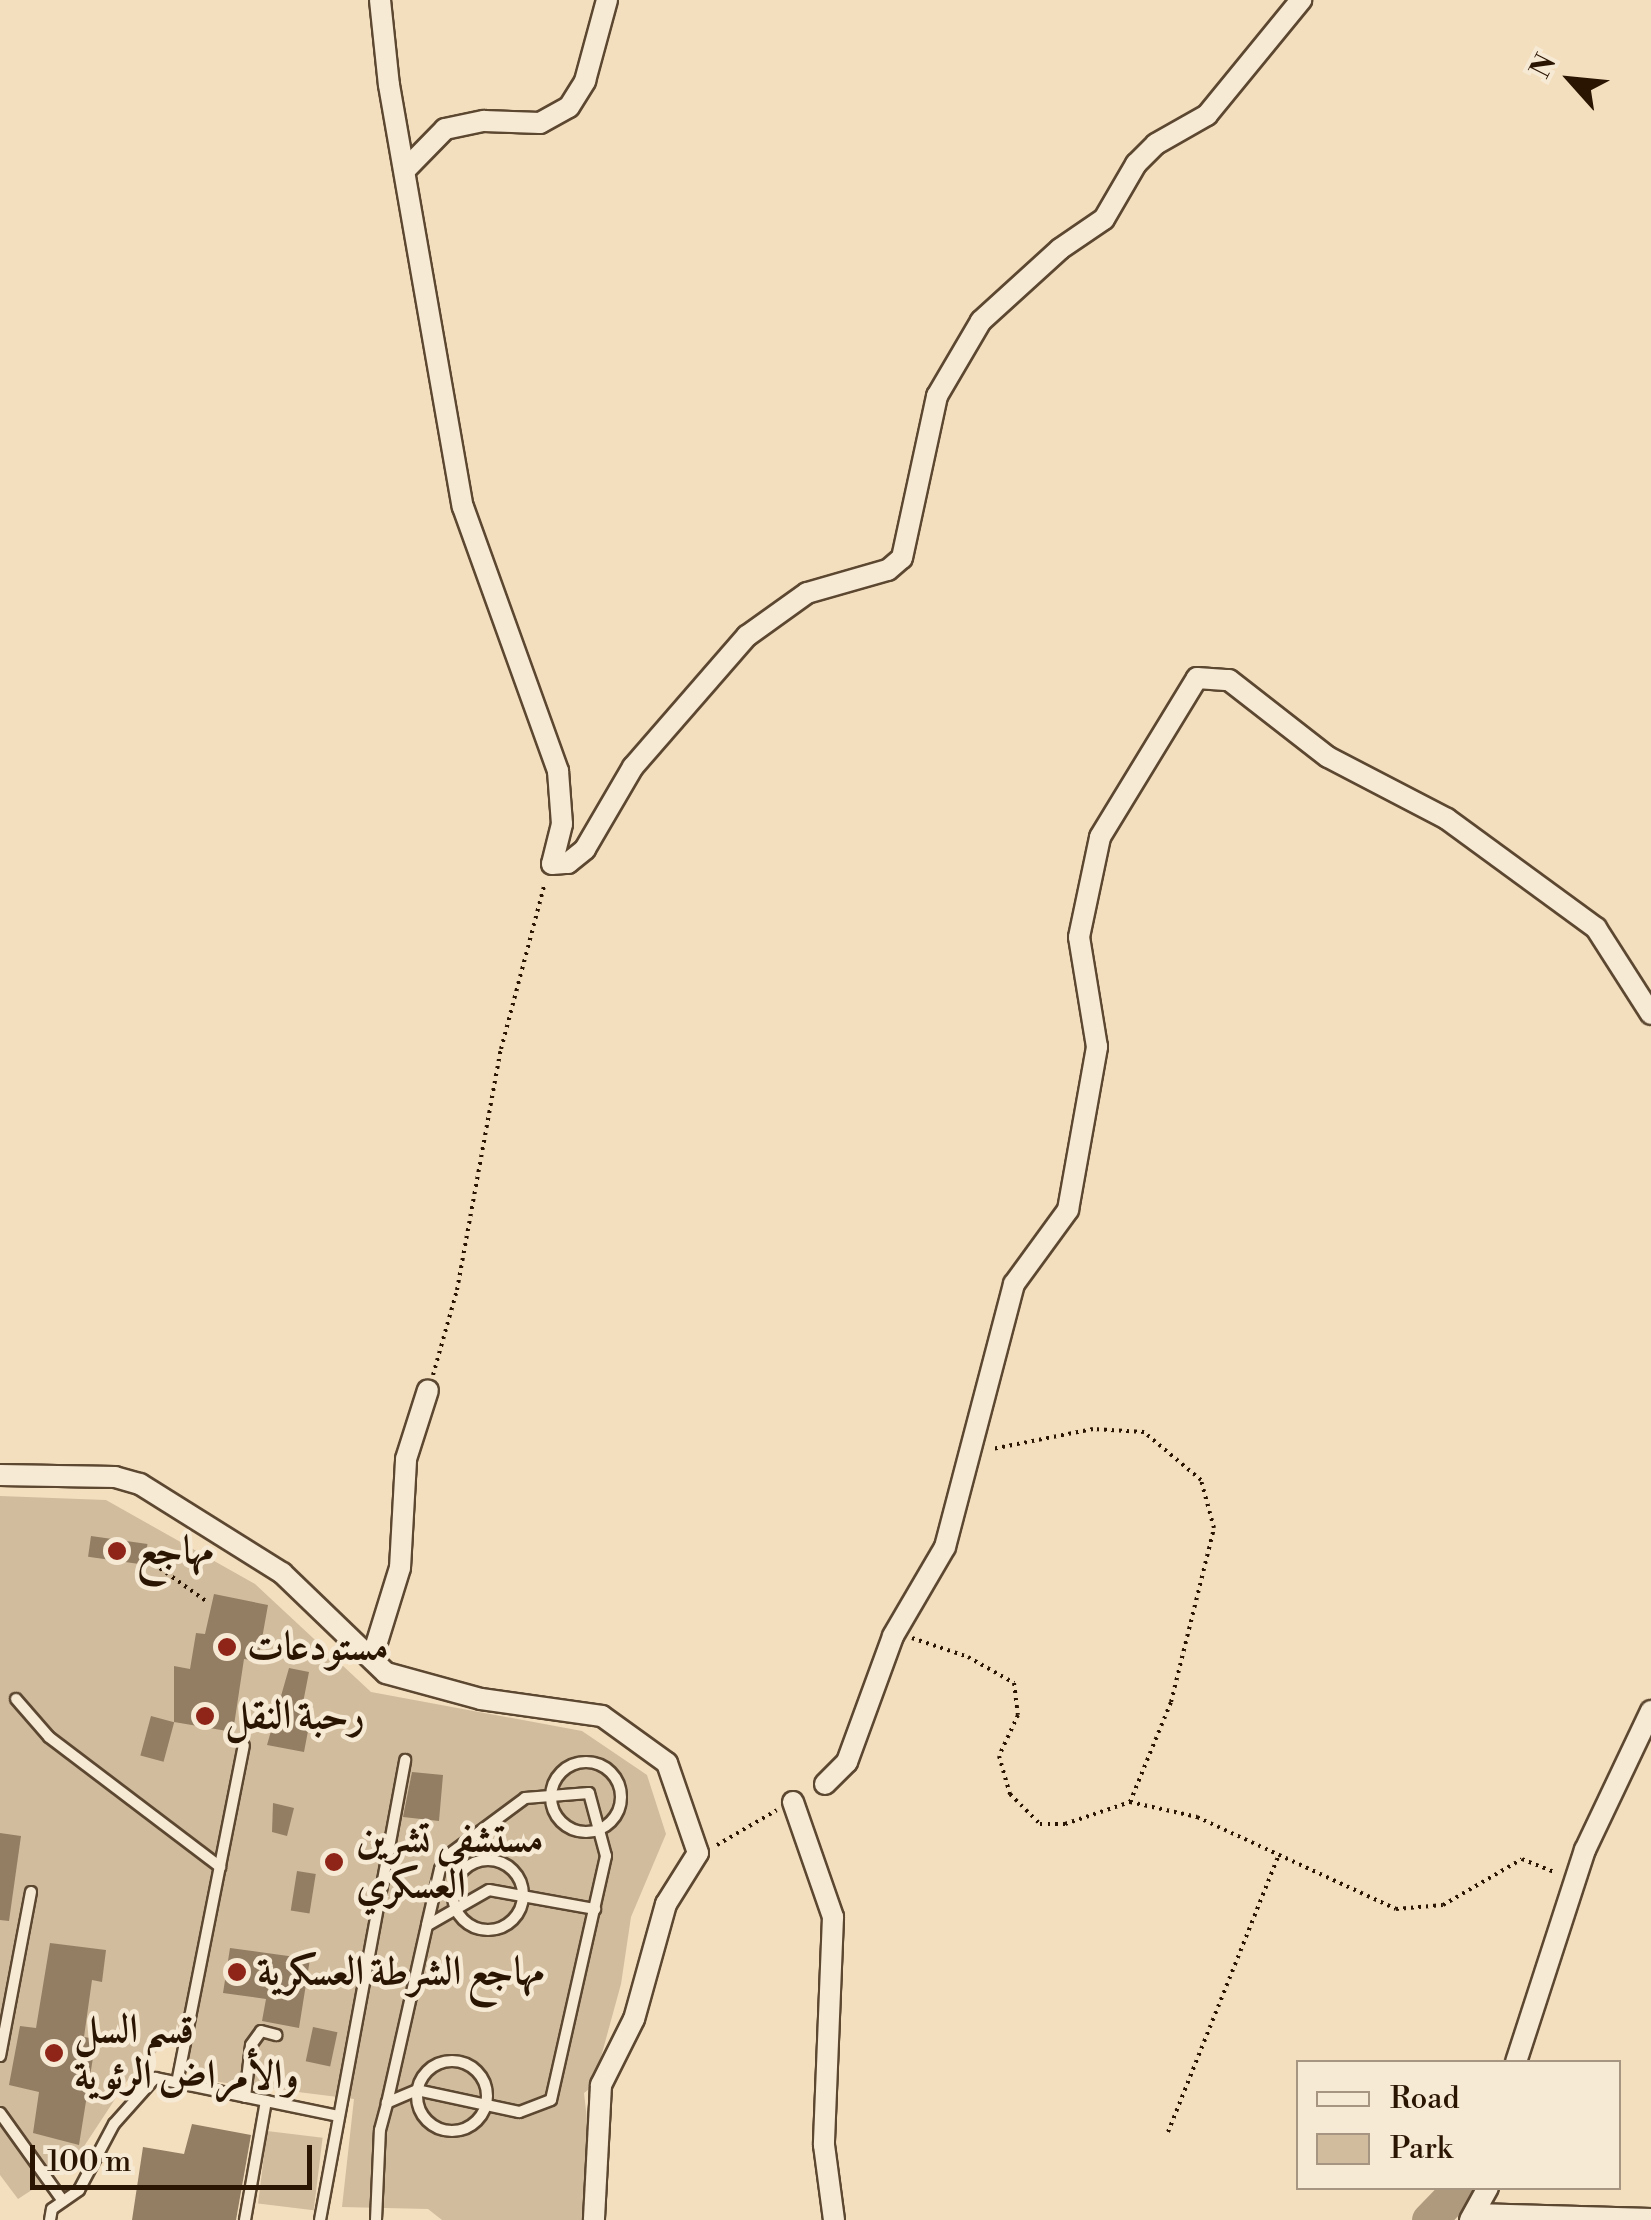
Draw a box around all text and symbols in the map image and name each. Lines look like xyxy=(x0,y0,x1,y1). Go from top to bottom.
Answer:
north arrow xyxy=(1521,30,1621,130)
text: N xyxy=(1523,48,1564,84)
place label: مهاجع xyxy=(137,1527,213,1575)
marker: مهاجع xyxy=(106,1540,128,1562)
place label: مستودعات xyxy=(247,1623,389,1671)
marker: مستودعات xyxy=(216,1636,238,1658)
place label: رحبة النقل xyxy=(225,1692,365,1740)
marker: رحبة النقل xyxy=(194,1705,216,1727)
place label: مستشفى تشرين العسكري xyxy=(356,1815,544,1909)
marker: مستشفى تشرين العسكري xyxy=(321,1849,347,1875)
place label: مهاجع الشرطة العسكرية xyxy=(257,1948,544,1996)
marker: مهاجع الشرطة العسكرية xyxy=(226,1961,248,1983)
place label: قسم السل والأمراض الرئوية xyxy=(74,2006,299,2100)
marker: قسم السل والأمراض الرئوية xyxy=(43,2042,65,2064)
legend xyxy=(1296,2060,1621,2190)
text: Road xyxy=(1390,2080,1460,2118)
scale bar xyxy=(35,2125,318,2187)
text: Park xyxy=(1390,2130,1452,2168)
text: 100 m xyxy=(47,2143,131,2181)

